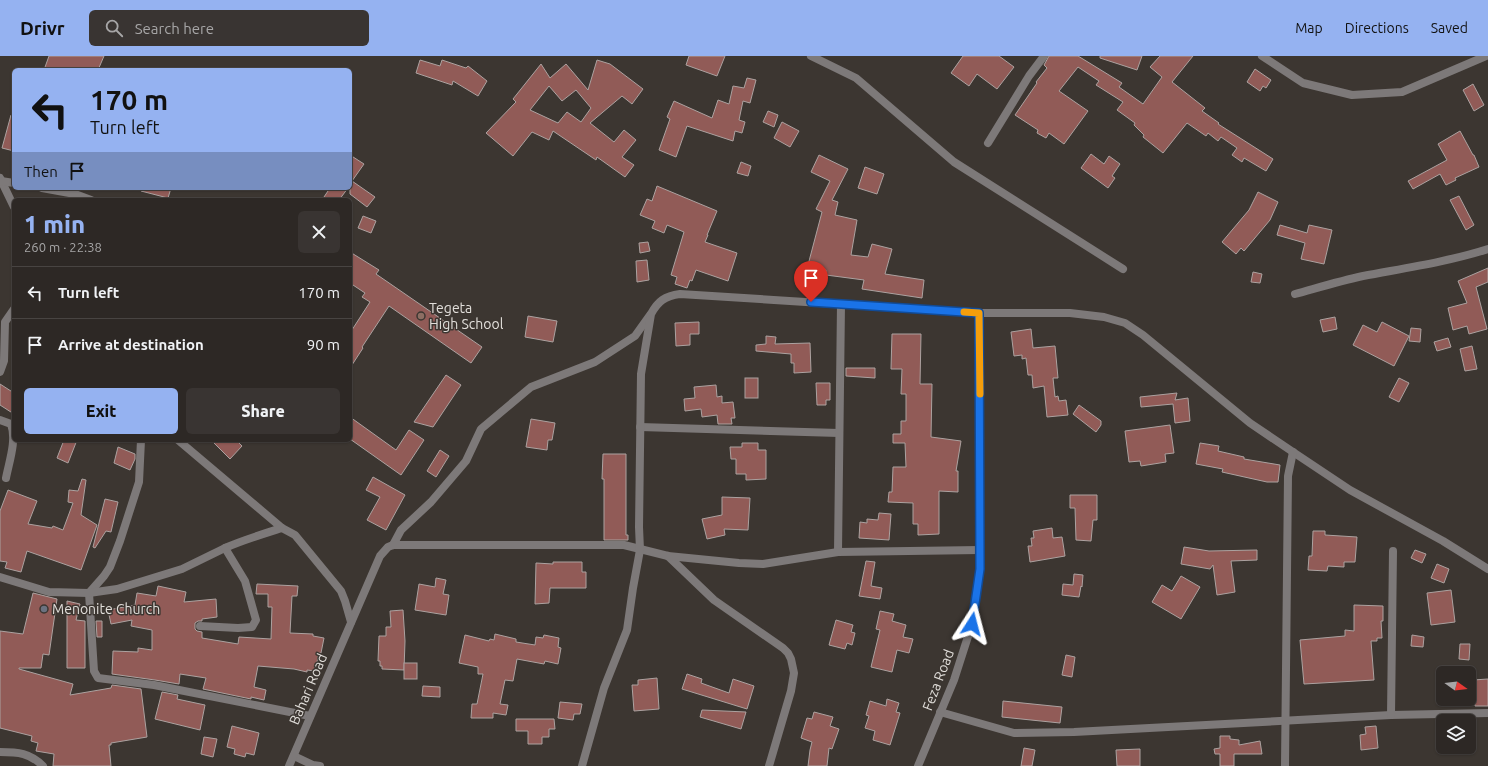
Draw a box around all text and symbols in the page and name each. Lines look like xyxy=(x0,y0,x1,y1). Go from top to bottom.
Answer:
search box xyxy=(89,10,369,46)
text: Drivr xyxy=(20,17,65,39)
icon: search xyxy=(103,17,125,39)
text: Search here xyxy=(135,20,214,37)
text: Map xyxy=(1295,20,1323,36)
text: Directions xyxy=(1345,20,1409,36)
text: Saved xyxy=(1431,20,1468,36)
icon: left xyxy=(24,84,76,136)
text: 170 m xyxy=(90,84,168,115)
text: Turn left xyxy=(90,117,160,137)
icon: arrive xyxy=(66,160,88,182)
text: Then xyxy=(24,163,58,180)
text: 1 min xyxy=(24,211,85,238)
button: close xyxy=(298,211,340,253)
text: 260 m · 22:38 xyxy=(24,240,102,254)
pin xyxy=(794,261,828,302)
icon: arrive xyxy=(800,267,822,289)
icon: left xyxy=(24,282,46,304)
text: Turn left xyxy=(58,284,119,301)
text: 170 m xyxy=(298,284,340,301)
place label: Tegeta High School xyxy=(429,300,504,332)
marker: Tegeta High School xyxy=(416,311,426,321)
icon: arrive xyxy=(24,334,46,356)
text: Arrive at destination xyxy=(58,336,204,353)
text: 90 m xyxy=(307,336,340,353)
button: Exit xyxy=(24,388,178,434)
button: Share xyxy=(186,388,340,434)
place label: Menonite Church xyxy=(52,601,160,617)
position arrow xyxy=(951,603,993,645)
marker: Menonite Church xyxy=(39,604,49,614)
street label: Feza Road xyxy=(919,647,957,713)
street label: Bahari Road xyxy=(286,651,330,727)
north arrow xyxy=(1436,666,1476,706)
map controls xyxy=(1436,666,1476,754)
button: layers xyxy=(1436,714,1476,754)

